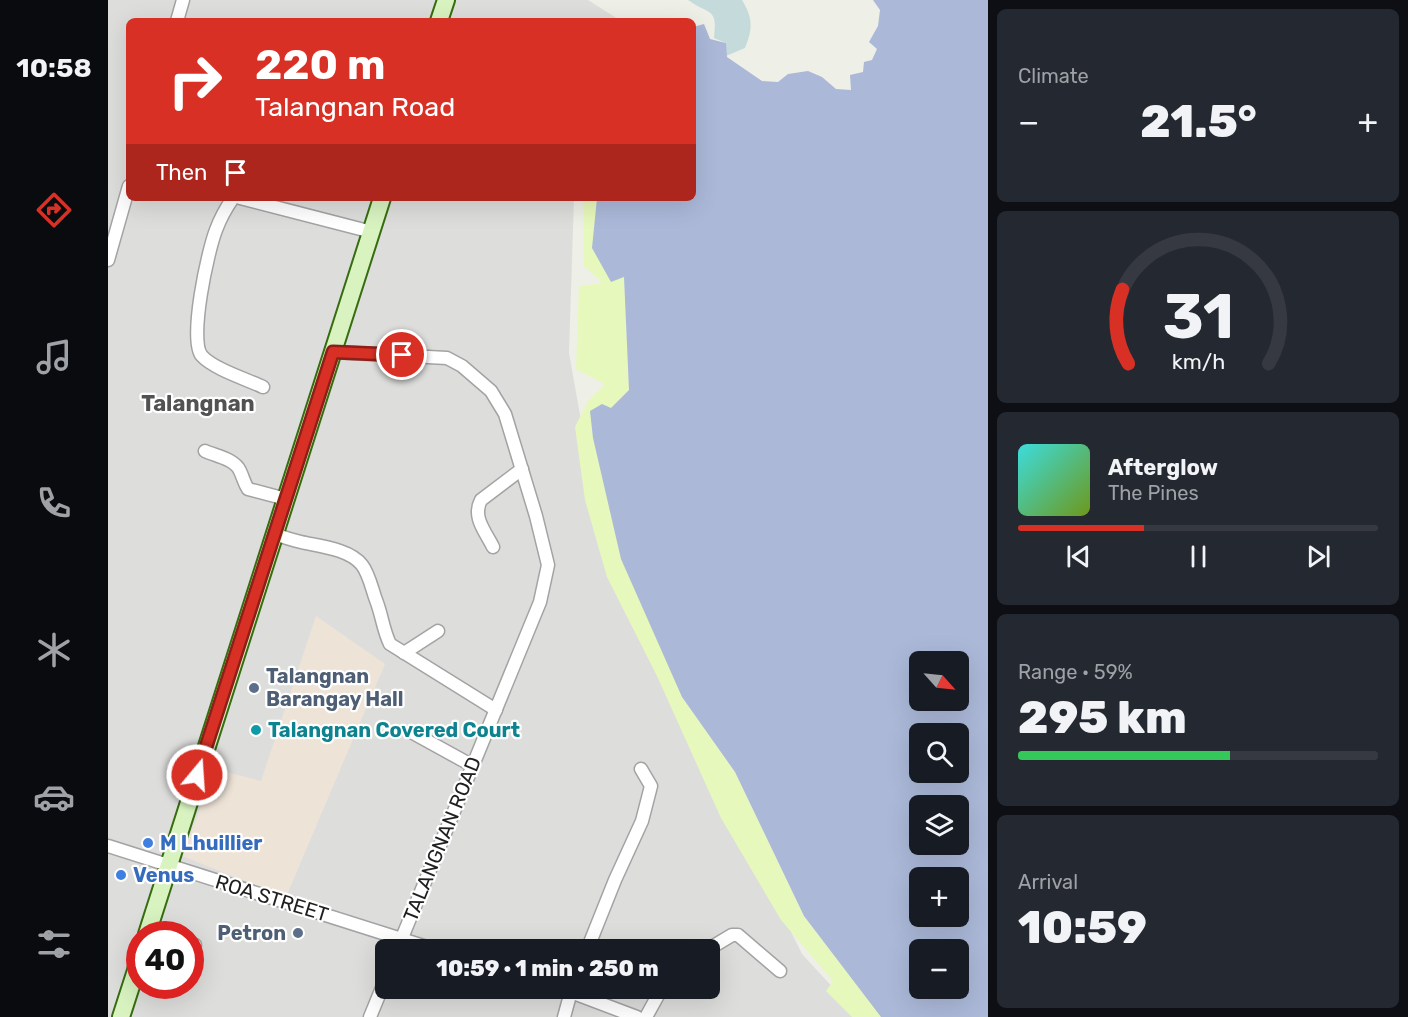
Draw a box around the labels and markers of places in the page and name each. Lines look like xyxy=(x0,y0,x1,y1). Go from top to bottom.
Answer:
pin xyxy=(376,329,427,380)
place label: Talangnan Barangay Hall xyxy=(266,664,403,711)
marker: Talangnan Barangay Hall xyxy=(247,681,261,695)
place label: Talangnan Covered Court xyxy=(268,718,520,742)
marker: Talangnan Covered Court xyxy=(249,723,263,737)
place label: M Lhuillier xyxy=(160,831,262,855)
marker: M Lhuillier xyxy=(141,836,155,850)
place label: Venus xyxy=(133,863,194,887)
marker: Venus xyxy=(114,868,128,882)
place label: Petron xyxy=(217,921,286,945)
marker: Petron xyxy=(291,926,305,940)

